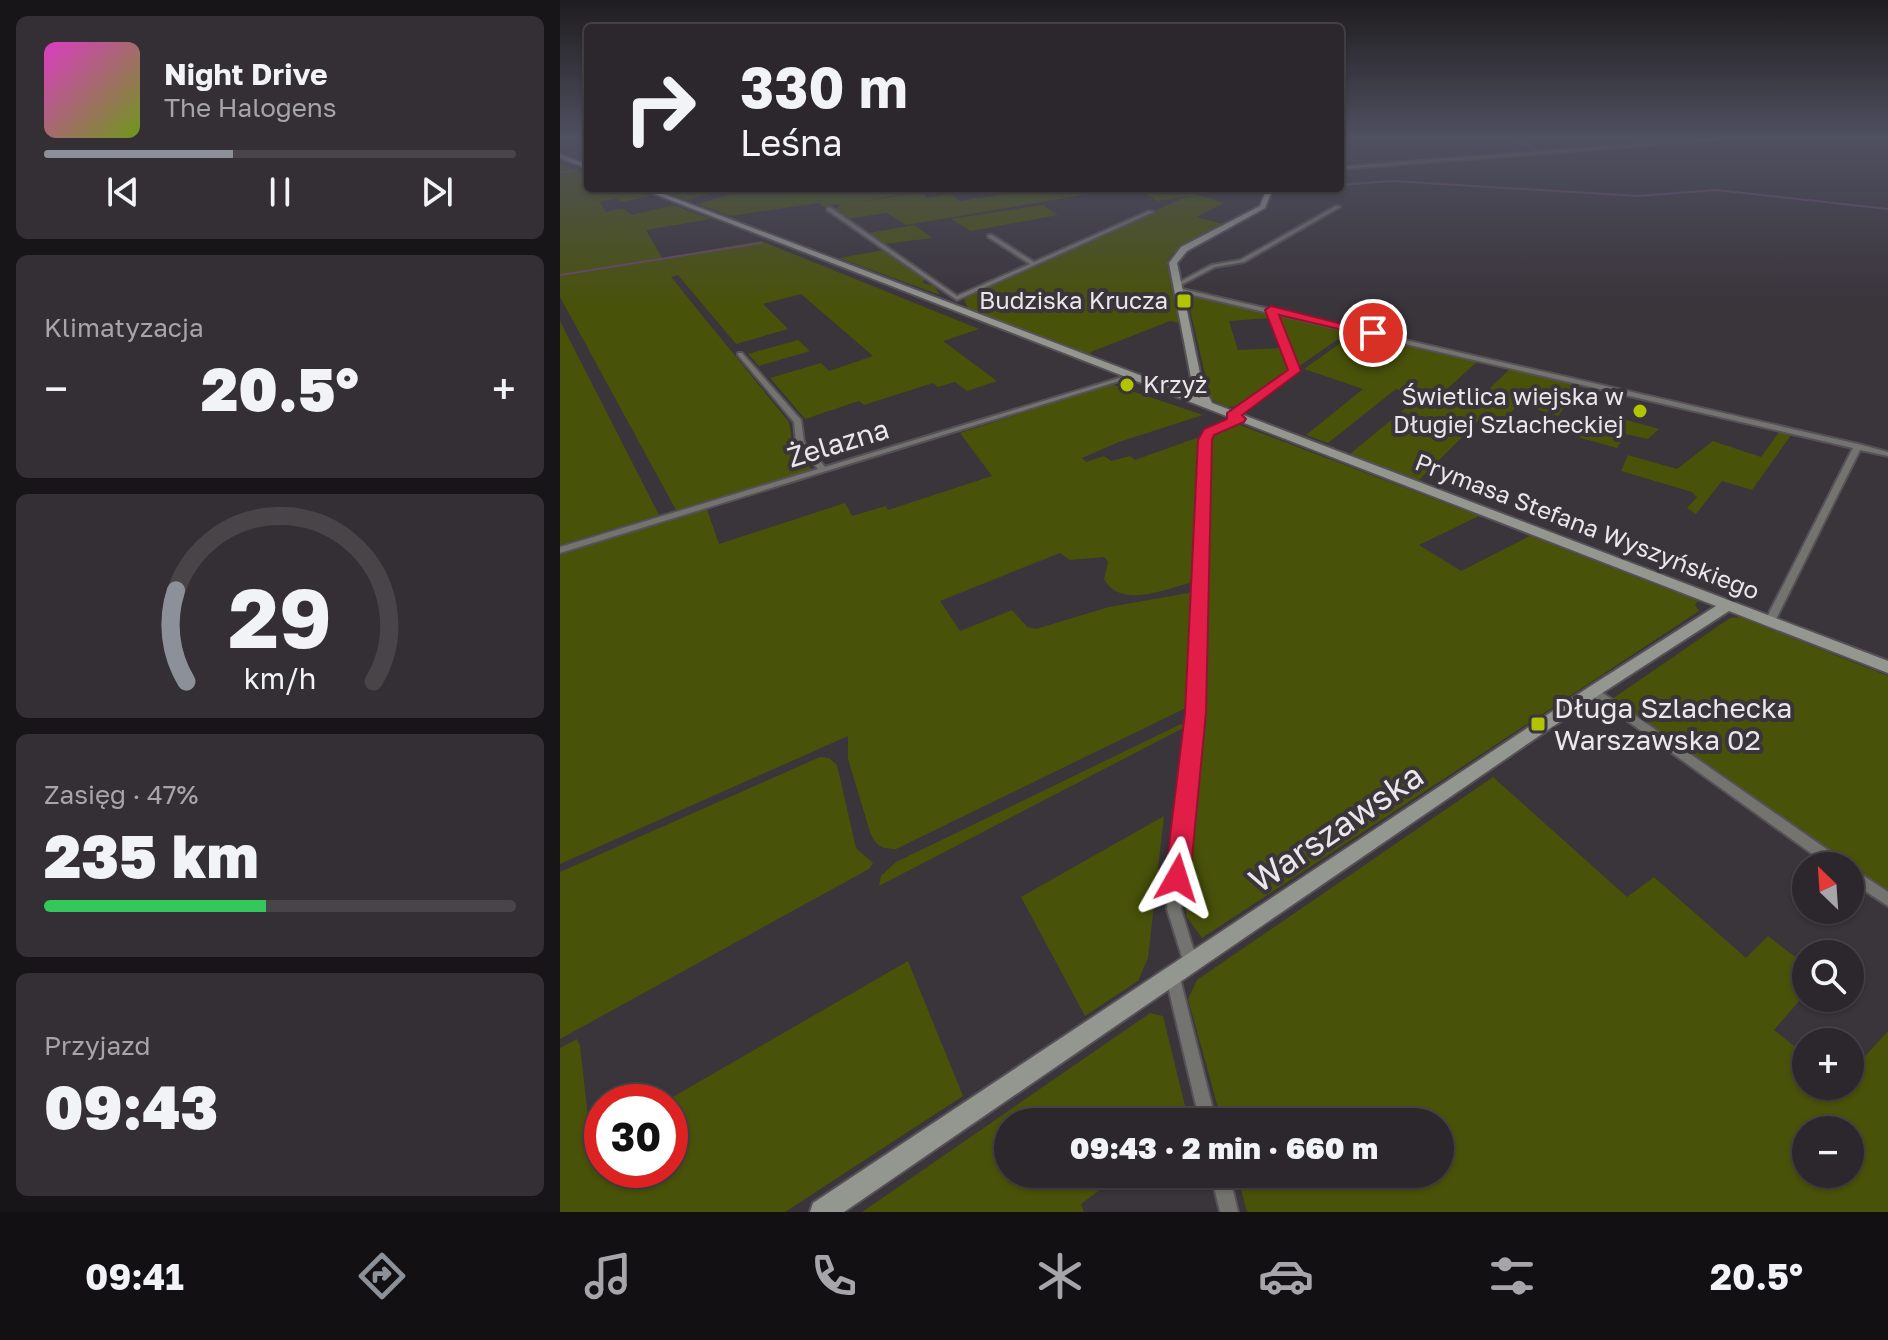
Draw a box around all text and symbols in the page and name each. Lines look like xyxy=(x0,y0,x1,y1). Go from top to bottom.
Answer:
text: 330 m xyxy=(740,53,908,120)
text: Night Drive xyxy=(164,56,328,92)
icon: right xyxy=(608,56,712,160)
text: The Halogens xyxy=(164,92,337,123)
text: Leśna xyxy=(740,121,843,164)
icon: previous xyxy=(101,170,145,214)
icon: pause xyxy=(258,170,302,214)
icon: next xyxy=(415,170,459,214)
place label: Budziska Krucza xyxy=(979,285,1168,314)
marker: Budziska Krucza xyxy=(1175,292,1193,310)
pin xyxy=(1339,299,1407,367)
icon: arrive xyxy=(1351,311,1395,355)
text: Klimatyzacja xyxy=(44,312,204,343)
text: 20.5° xyxy=(201,352,359,424)
text: − xyxy=(44,362,68,415)
text: + xyxy=(492,362,516,415)
place label: Krzyż xyxy=(1143,369,1207,398)
marker: Krzyż xyxy=(1118,376,1136,394)
place label: Świetlica wiejska w Długiej Szlacheckiej xyxy=(1393,381,1624,438)
marker: Świetlica wiejska w Długiej Szlacheckiej xyxy=(1631,402,1649,420)
street label: Żelazna xyxy=(783,411,893,474)
street label: Prymasa Stefana Wyszyńskiego xyxy=(1411,446,1764,605)
text: 29 xyxy=(228,566,332,666)
text: km/h xyxy=(244,661,316,695)
place label: Długa Szlachecka Warszawska 02 xyxy=(1554,691,1792,756)
marker: Długa Szlachecka Warszawska 02 xyxy=(1529,715,1547,733)
street label: Warszawska xyxy=(1241,754,1430,900)
text: Zasięg · 47% xyxy=(44,779,198,810)
text: 235 km xyxy=(44,819,259,891)
position arrow xyxy=(1135,836,1219,920)
north arrow xyxy=(1792,852,1864,924)
map controls xyxy=(1792,852,1864,1188)
button: search xyxy=(1792,940,1864,1012)
button: + xyxy=(1792,1028,1864,1100)
text: Przyjazd xyxy=(44,1030,150,1061)
text: 09:43 xyxy=(44,1070,218,1142)
speed limit sign: 30 xyxy=(584,1084,688,1188)
button: − xyxy=(1792,1116,1864,1188)
text: 09:43 · 2 min · 660 m xyxy=(1070,1130,1378,1166)
icon: directions xyxy=(354,1248,410,1304)
icon: music xyxy=(580,1248,636,1304)
icon: phone xyxy=(806,1248,862,1304)
icon: climate xyxy=(1032,1248,1088,1304)
icon: car xyxy=(1258,1248,1314,1304)
icon: filters xyxy=(1484,1248,1540,1304)
text: 09:41 xyxy=(85,1255,184,1298)
text: 20.5° xyxy=(1710,1255,1803,1298)

